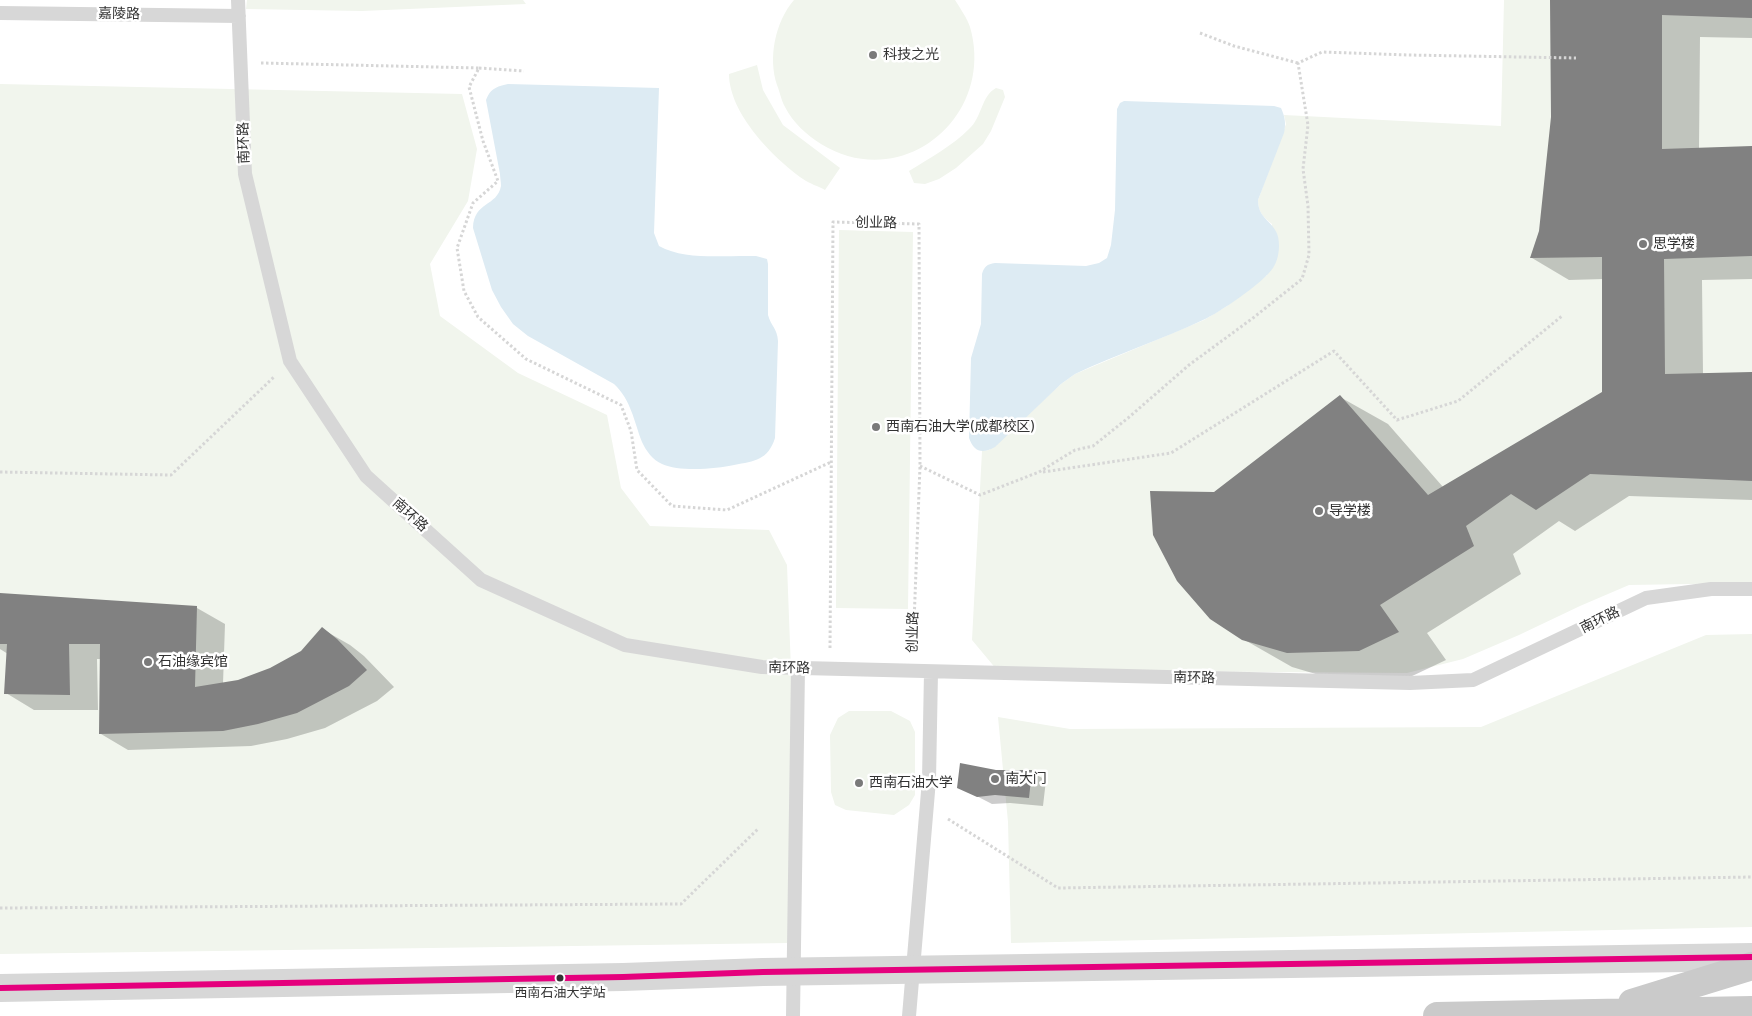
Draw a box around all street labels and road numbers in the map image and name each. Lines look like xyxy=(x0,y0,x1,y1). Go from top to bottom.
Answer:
street label: 嘉陵路 xyxy=(98,5,140,23)
street label: 南环路 xyxy=(235,122,253,164)
street label: 创业路 xyxy=(855,214,897,232)
street label: 南环路 xyxy=(389,495,431,535)
street label: 南环路 xyxy=(1577,603,1623,637)
street label: 创业路 xyxy=(904,611,922,653)
street label: 南环路 xyxy=(768,659,810,677)
street label: 南环路 xyxy=(1173,669,1215,687)

